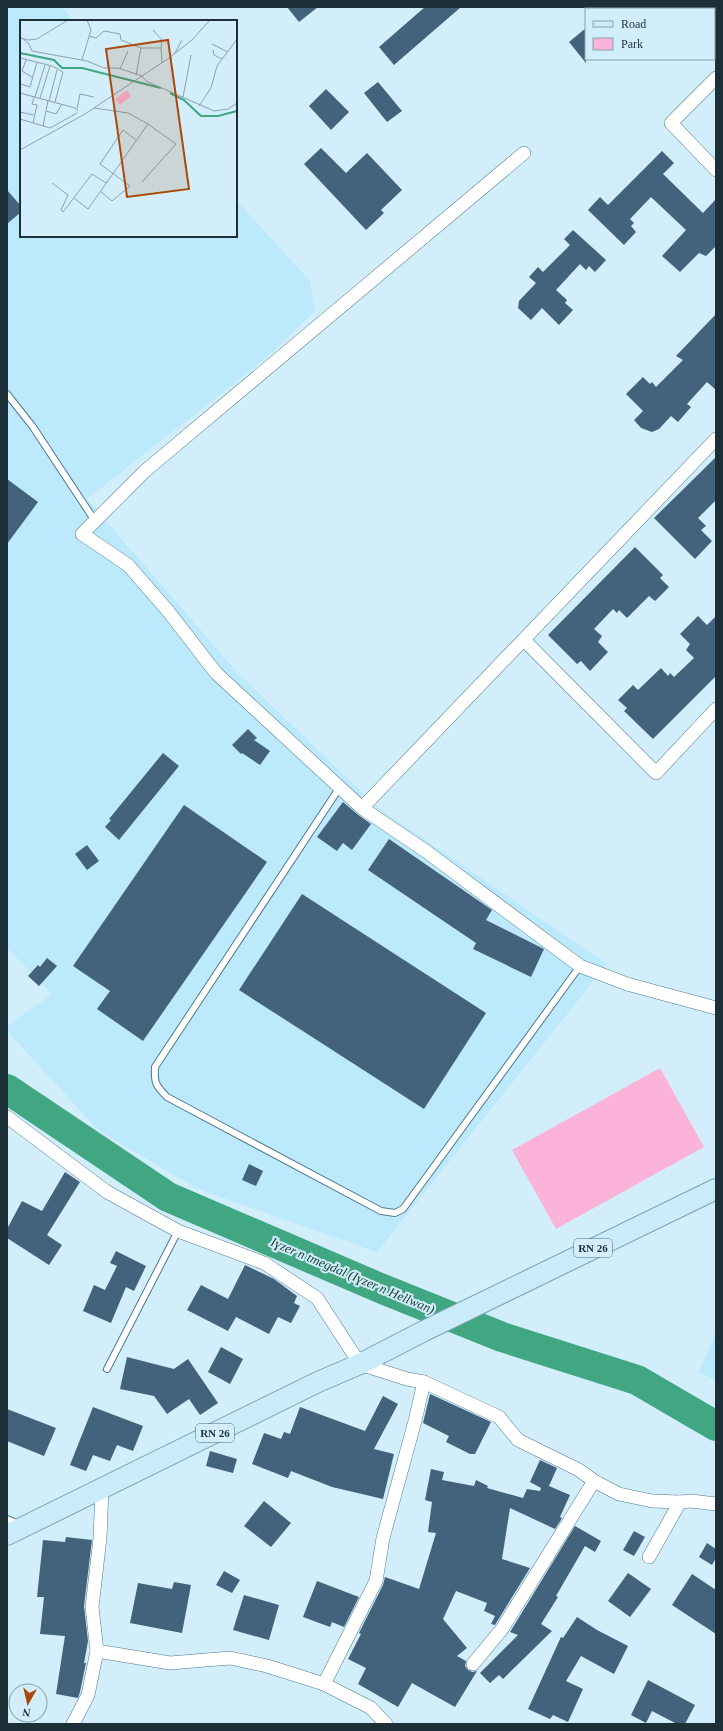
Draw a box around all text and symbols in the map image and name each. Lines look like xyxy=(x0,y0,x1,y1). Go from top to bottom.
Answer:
legend xyxy=(585,8,715,60)
text: Road xyxy=(621,17,646,31)
inset map xyxy=(20,20,237,237)
text: Park xyxy=(621,37,643,51)
water label: Iɣzer n tmegdal (Iɣzer n Hellwan) xyxy=(268,1234,437,1317)
road number: RN 26 xyxy=(574,1239,612,1257)
road number: RN 26 xyxy=(196,1424,234,1442)
north arrow xyxy=(8,1683,48,1723)
text: N xyxy=(22,1706,31,1719)

